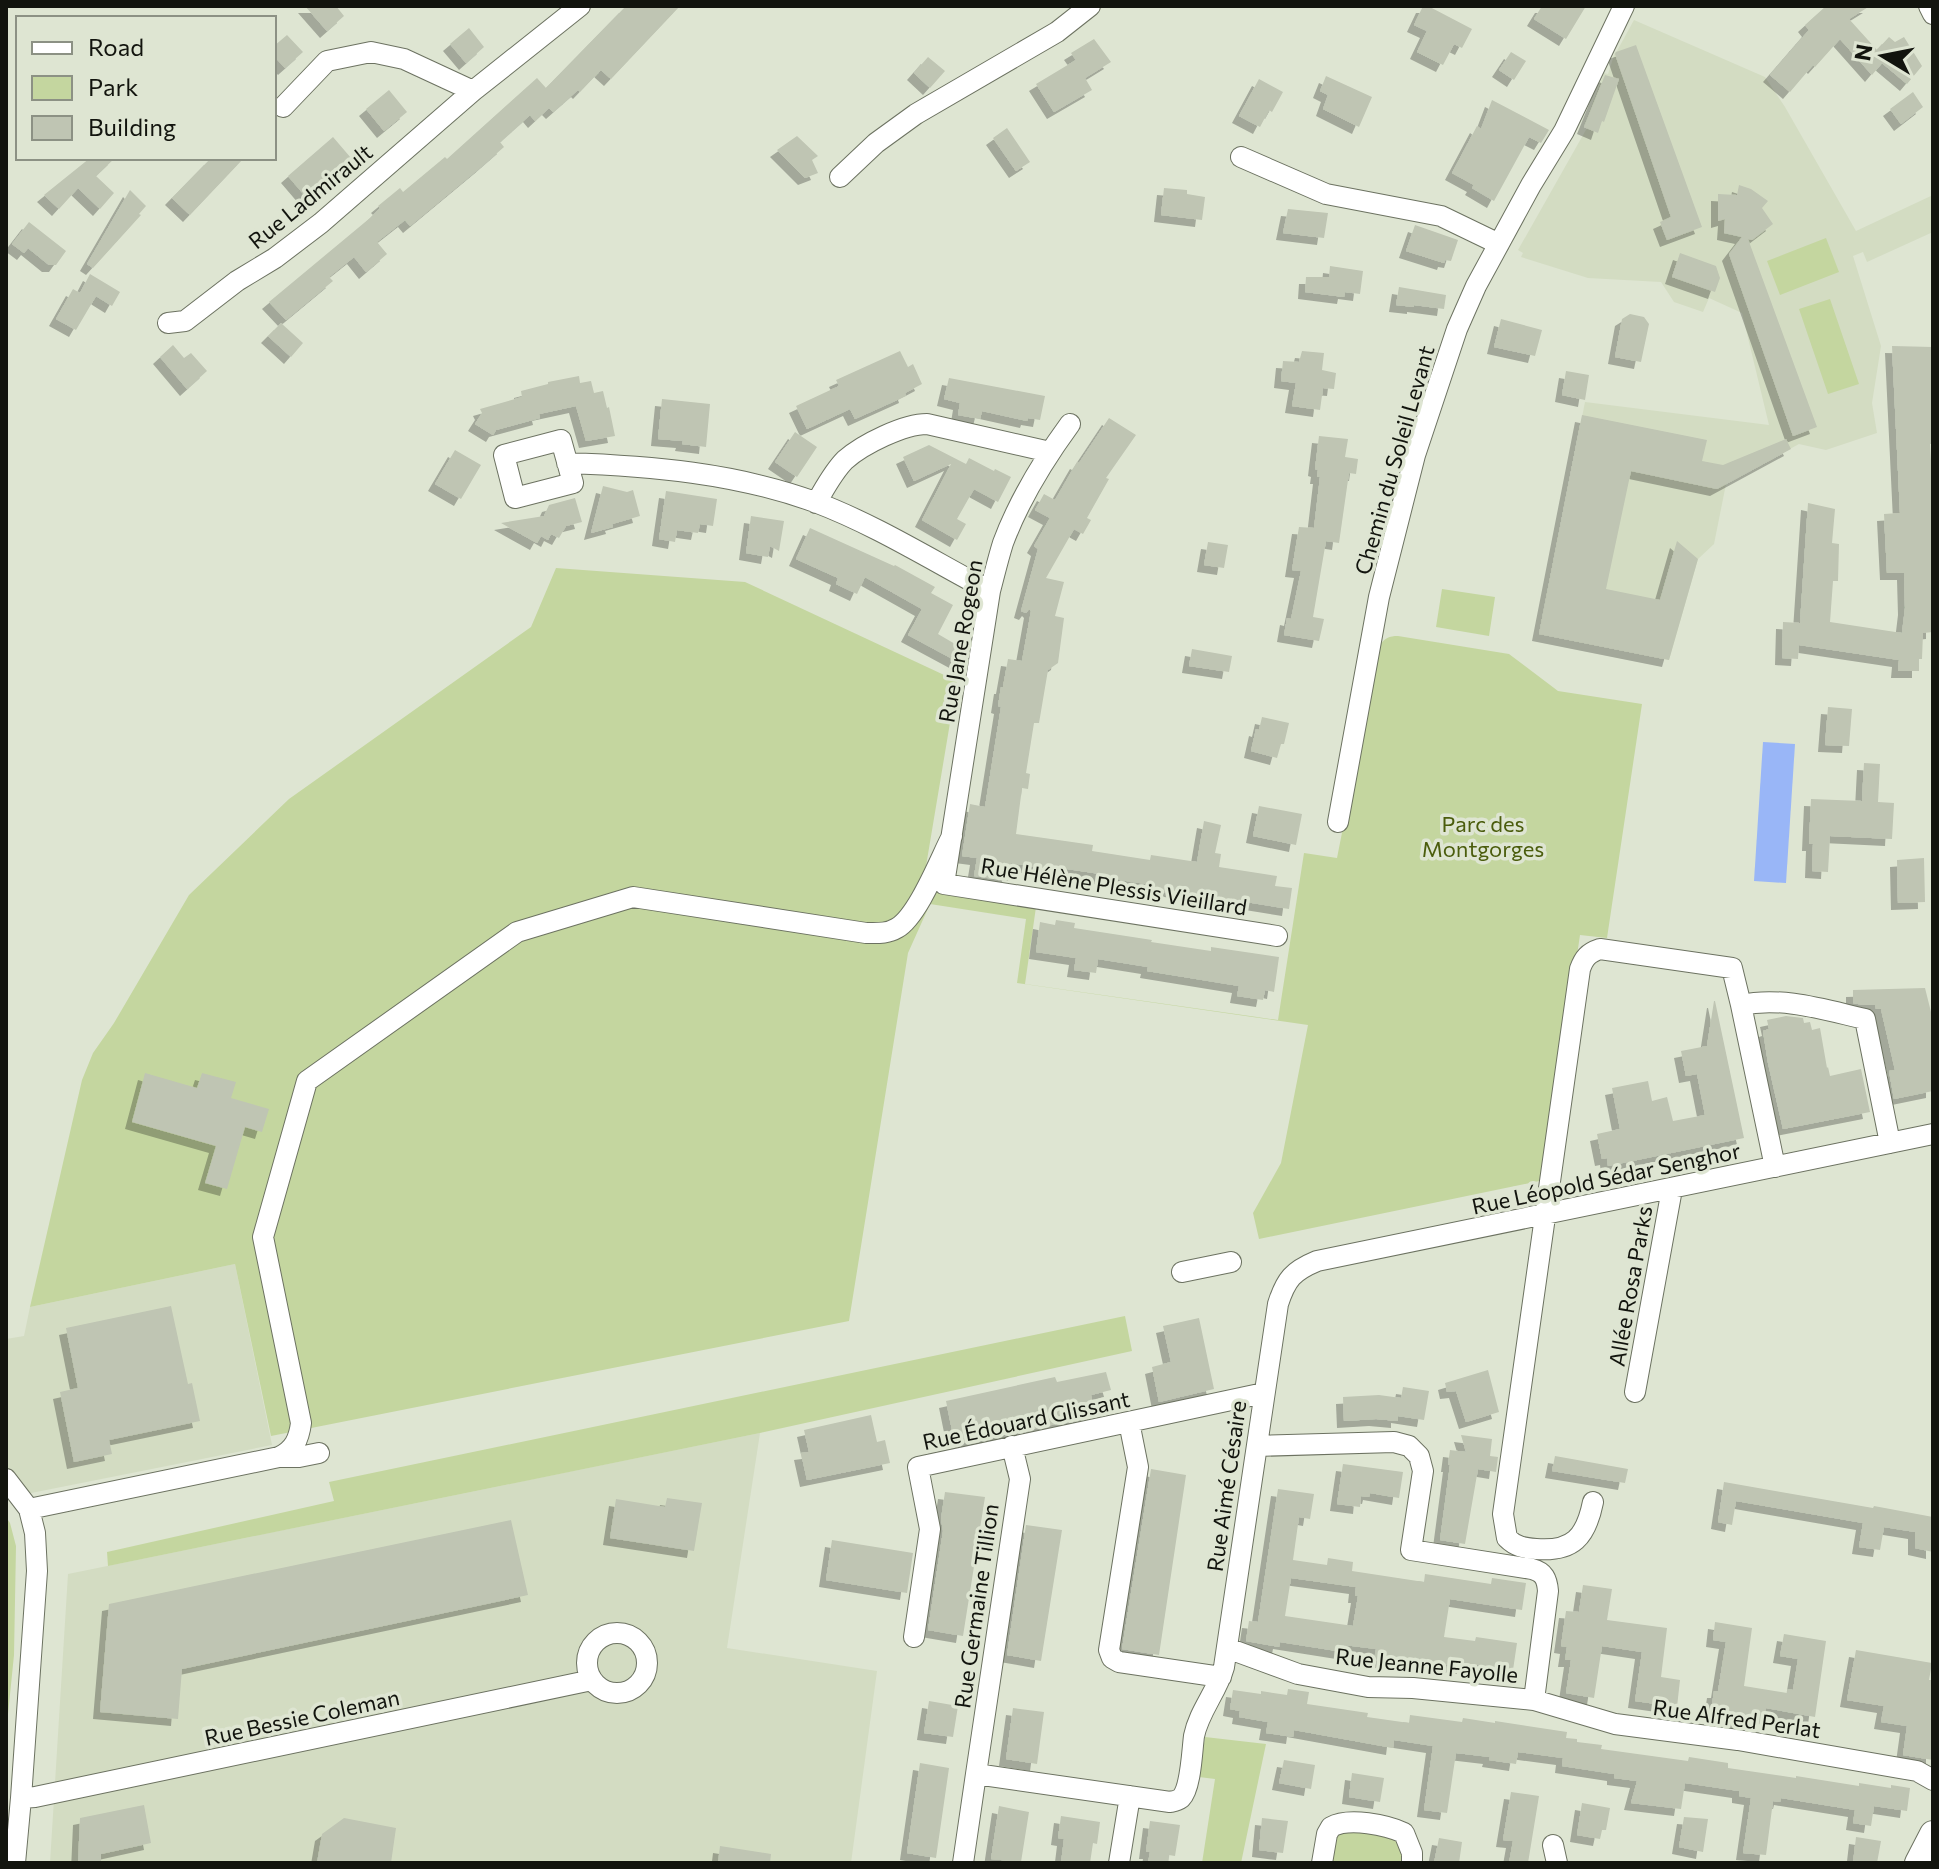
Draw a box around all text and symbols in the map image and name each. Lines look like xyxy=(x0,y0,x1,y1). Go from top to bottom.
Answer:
legend xyxy=(16,16,276,160)
north arrow xyxy=(1843,16,1923,96)
text: Road xyxy=(88,32,144,61)
text: N xyxy=(1848,42,1878,63)
text: Park xyxy=(88,72,138,101)
text: Building xyxy=(88,112,176,141)
street label: Rue Ladmirault xyxy=(243,138,377,254)
street label: Chemin du Soleil Levant xyxy=(1348,342,1440,578)
street label: Rue Jane Rogeon xyxy=(932,557,988,725)
park label: Parc des Montgorges xyxy=(1422,810,1544,862)
street label: Rue Hélène Plessis Vieillard xyxy=(979,852,1249,920)
street label: Rue Léopold Sédar Senghor xyxy=(1469,1136,1743,1220)
street label: Allée Rosa Parks xyxy=(1603,1204,1657,1368)
street label: Rue Édouard Glissant xyxy=(920,1385,1132,1455)
street label: Rue Aimé Césaire xyxy=(1201,1399,1251,1573)
street label: Rue Germaine Tillion xyxy=(948,1502,1004,1710)
street label: Rue Jeanne Fayolle xyxy=(1334,1642,1520,1688)
street label: Rue Bessie Coleman xyxy=(202,1683,402,1751)
street label: Rue Alfred Perlat xyxy=(1651,1693,1823,1743)

